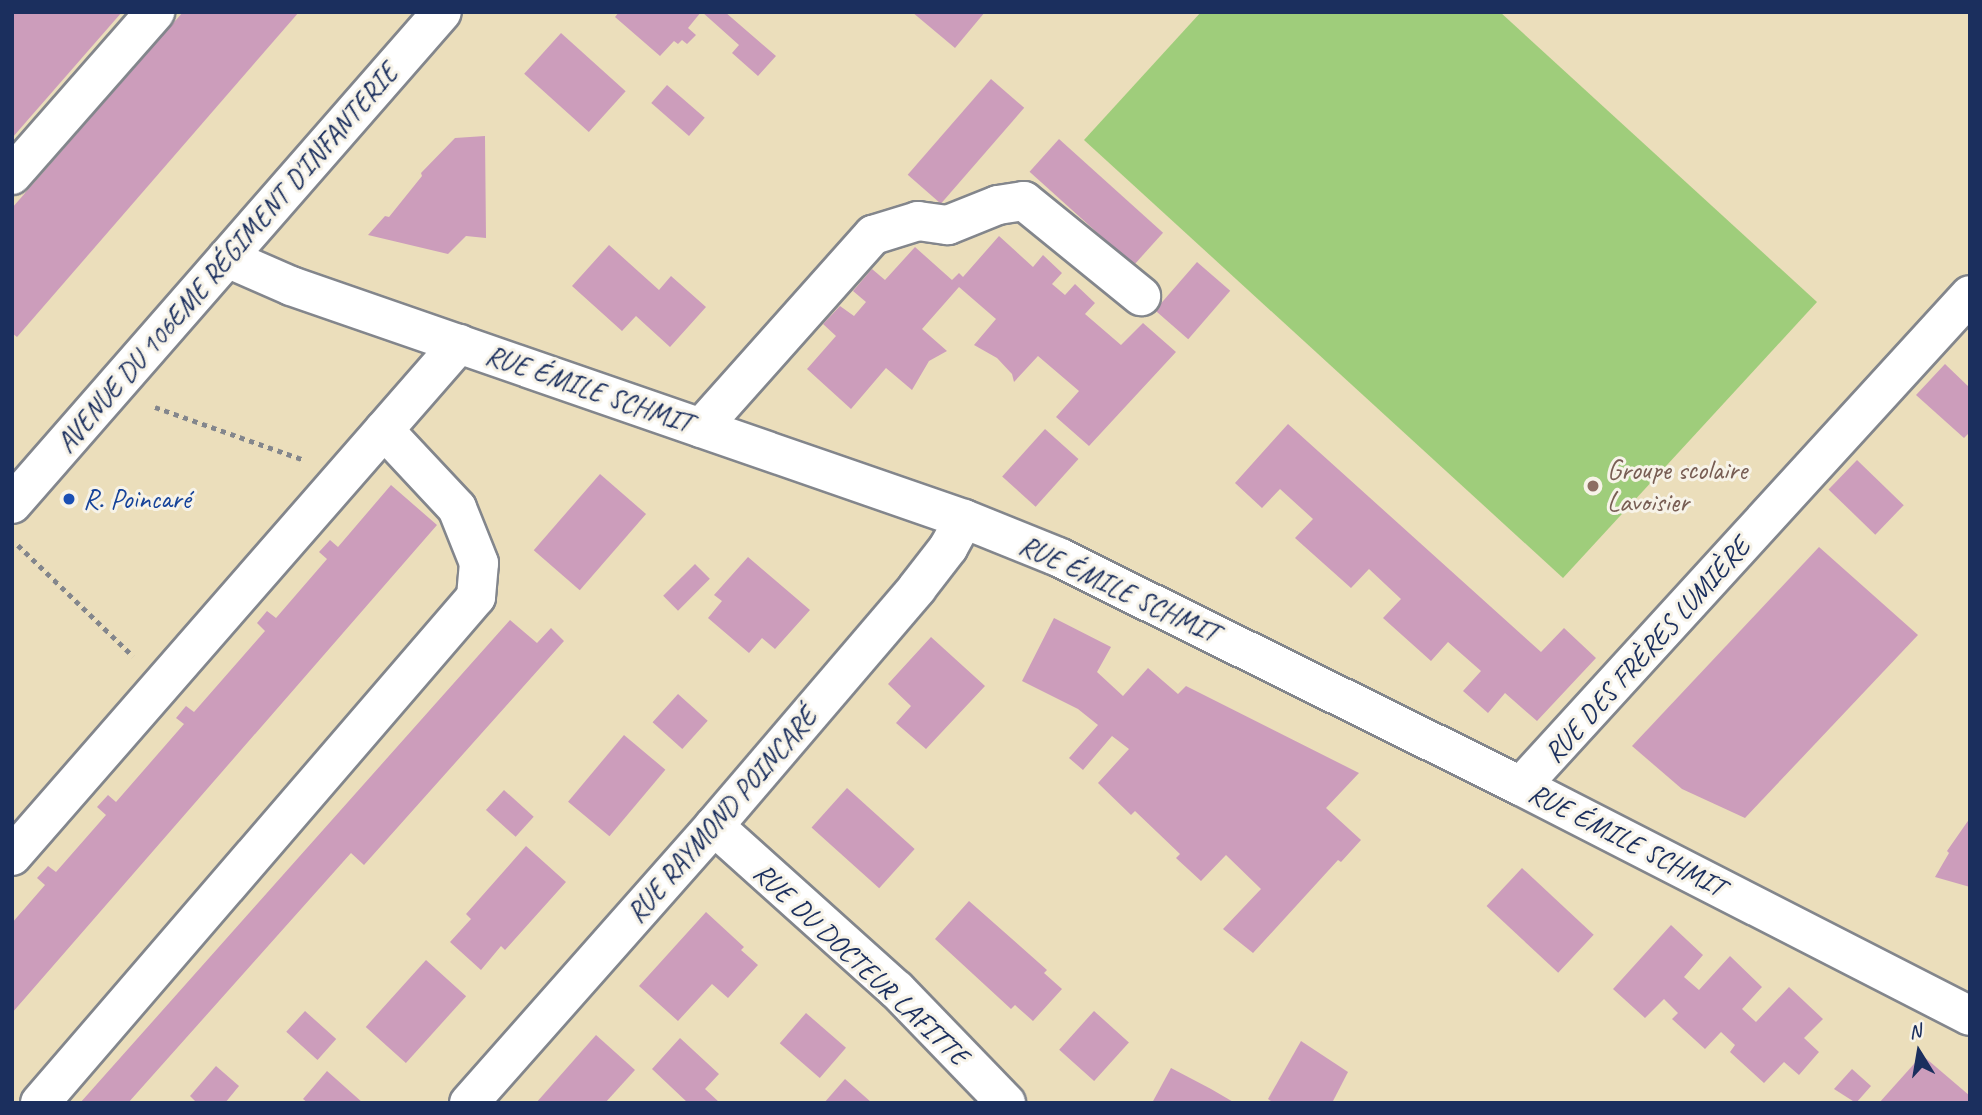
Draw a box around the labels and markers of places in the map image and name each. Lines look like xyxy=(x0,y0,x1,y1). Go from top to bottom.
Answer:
place label: Groupe scolaire Lavoisier xyxy=(1607,453,1747,519)
marker: Groupe scolaire Lavoisier xyxy=(1585,478,1601,494)
place label: R. Poincaré xyxy=(83,482,191,516)
marker: R. Poincaré xyxy=(61,491,77,507)

